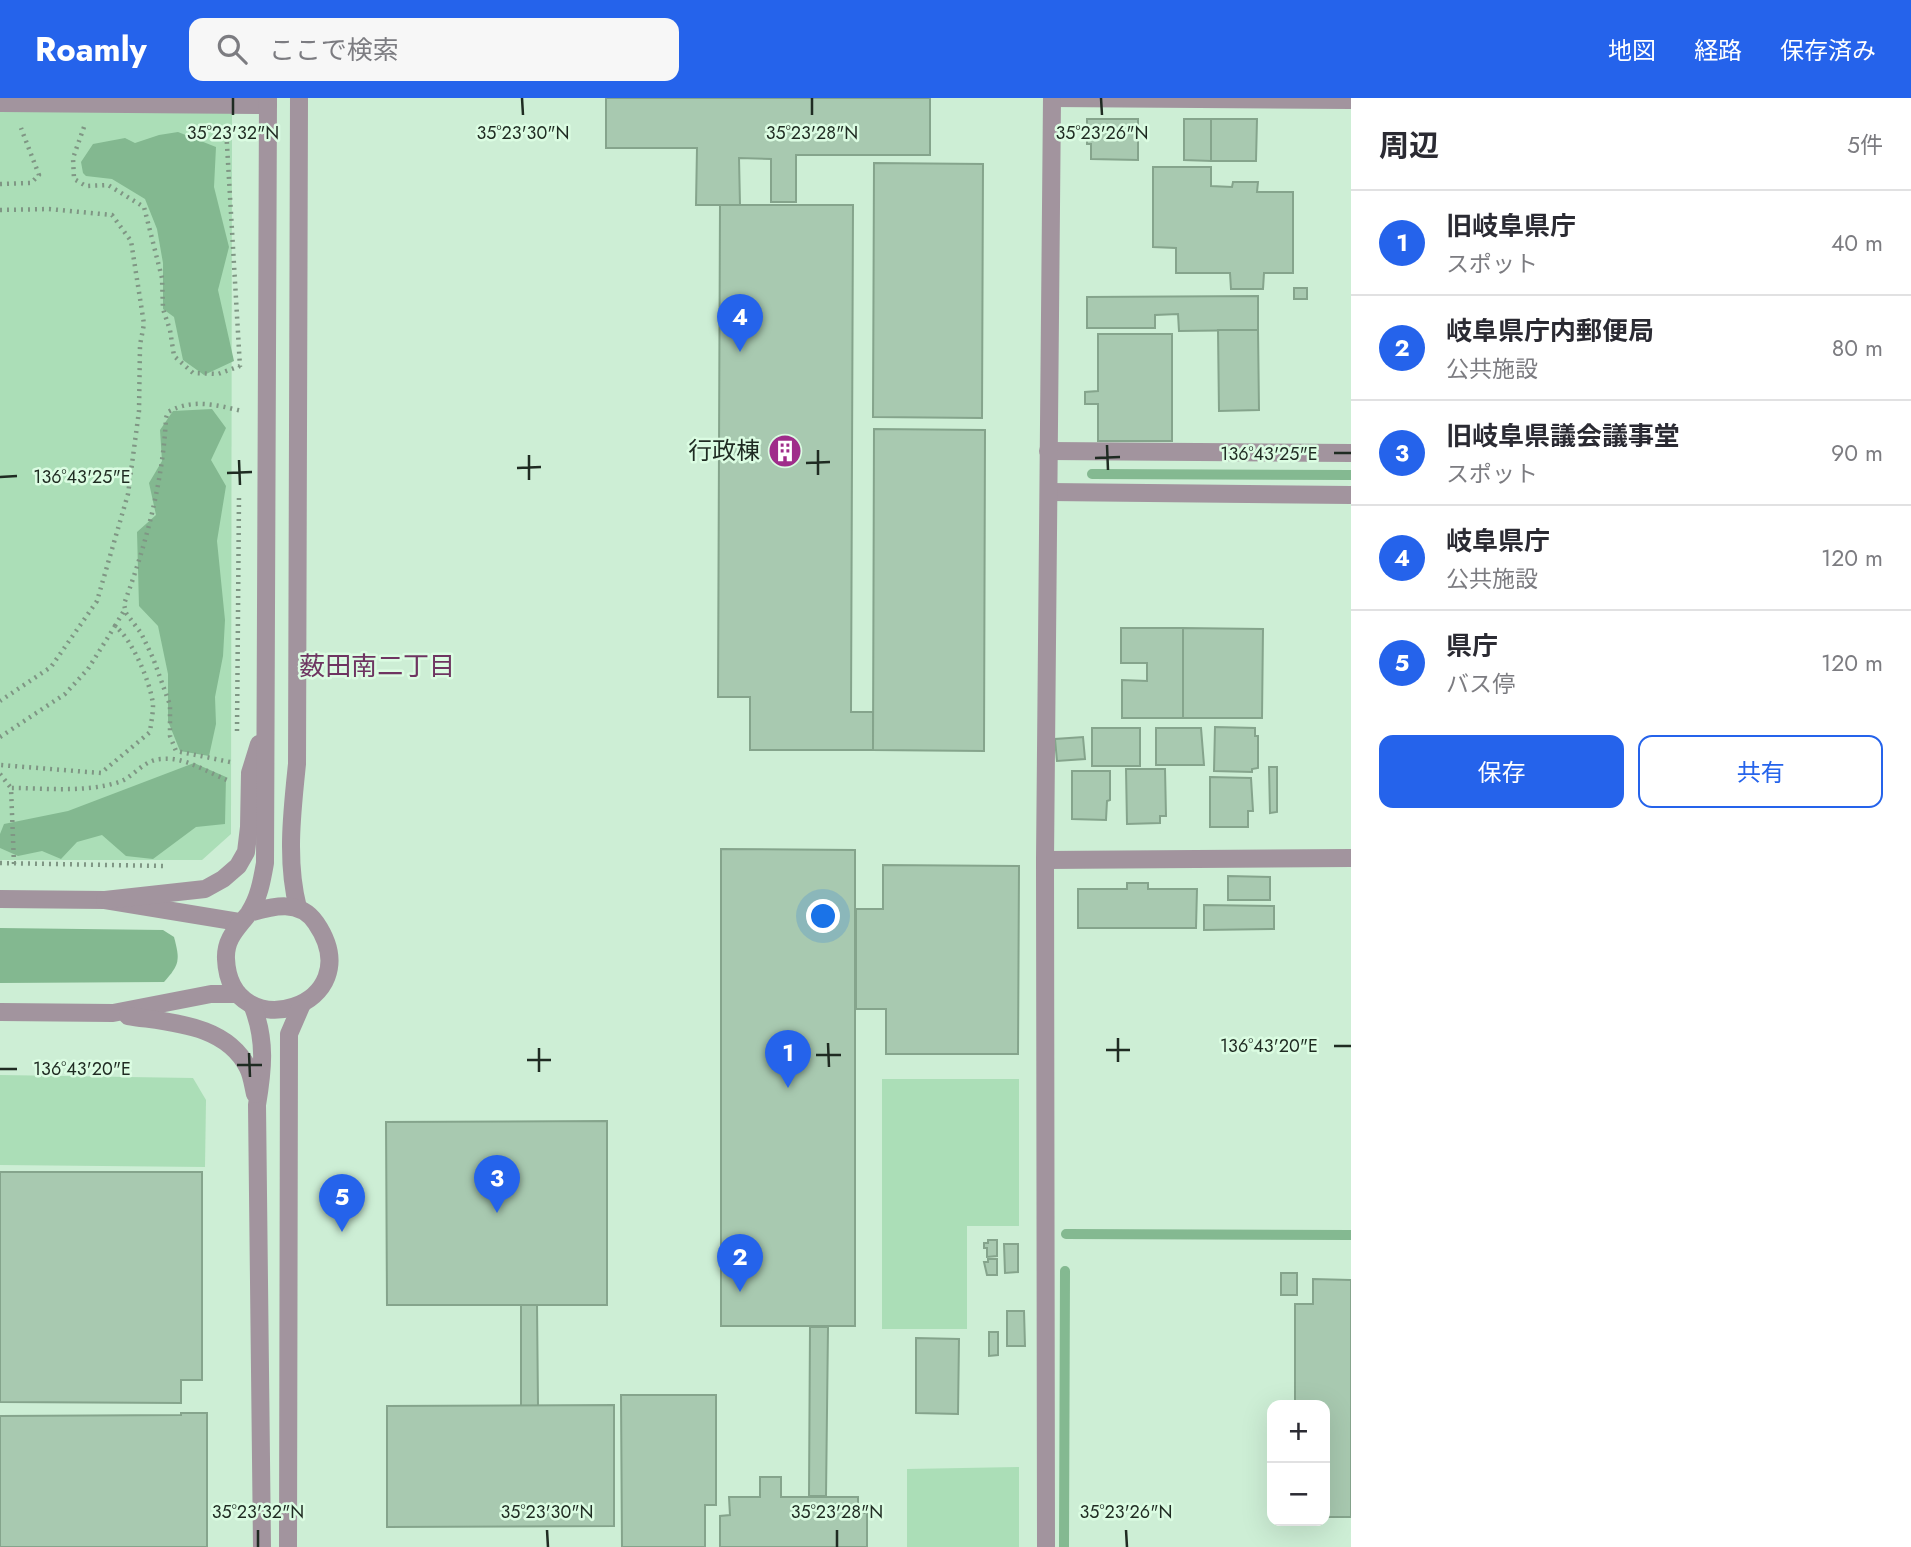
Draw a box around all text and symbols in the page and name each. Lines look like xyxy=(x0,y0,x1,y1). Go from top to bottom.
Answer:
search box xyxy=(189,18,679,81)
text: Roamly xyxy=(35,26,147,73)
icon: search xyxy=(213,30,251,68)
text: ここで検索 xyxy=(269,31,399,69)
text: 地図 xyxy=(1608,33,1656,68)
text: 経路 xyxy=(1694,33,1742,68)
text: 保存済み xyxy=(1780,33,1876,68)
text: 35°23'32"N xyxy=(187,120,279,146)
text: 35°23'30"N xyxy=(476,120,570,146)
text: 35°23'28"N xyxy=(766,120,858,146)
text: 35°23'26"N xyxy=(1055,120,1149,146)
text: 周辺 xyxy=(1379,124,1439,167)
text: 5件 xyxy=(1847,128,1883,162)
text: 旧岐阜県庁 xyxy=(1446,207,1576,245)
text: 1 xyxy=(1396,226,1408,260)
text: 40 m xyxy=(1831,226,1883,260)
text: スポット xyxy=(1446,247,1538,281)
pin: 4 xyxy=(717,294,763,352)
text: 岐阜県庁内郵便局 xyxy=(1446,312,1654,350)
text: 2 xyxy=(1394,331,1410,365)
text: 80 m xyxy=(1832,331,1883,365)
text: 公共施設 xyxy=(1446,352,1538,386)
text: 旧岐阜県議会議事堂 xyxy=(1446,417,1680,455)
building icon: 行政棟 xyxy=(766,432,804,470)
place label: 行政棟 xyxy=(688,433,760,468)
text: 3 xyxy=(1395,436,1409,470)
text: 90 m xyxy=(1831,436,1883,470)
text: 136°43'25"E xyxy=(1220,441,1318,467)
text: スポット xyxy=(1446,457,1538,491)
text: 136°43'25"E xyxy=(33,464,131,490)
text: 岐阜県庁 xyxy=(1446,522,1550,560)
text: 4 xyxy=(1394,541,1410,575)
text: 120 m xyxy=(1821,541,1883,575)
text: 公共施設 xyxy=(1446,562,1538,596)
text: 県庁 xyxy=(1446,627,1498,665)
text: 5 xyxy=(1395,646,1409,680)
text: 120 m xyxy=(1821,646,1883,680)
district label: 薮田南二丁目 xyxy=(299,647,455,685)
text: バス停 xyxy=(1446,667,1515,701)
button: 保存 xyxy=(1379,735,1624,808)
button: 共有 xyxy=(1638,735,1883,808)
your location xyxy=(806,899,840,933)
pin: 1 xyxy=(765,1030,811,1088)
text: 136°43'20"E xyxy=(1220,1033,1318,1059)
text: 136°43'20"E xyxy=(33,1056,131,1082)
pin: 3 xyxy=(474,1155,520,1213)
pin: 5 xyxy=(319,1174,365,1232)
pin: 2 xyxy=(717,1234,763,1292)
map controls xyxy=(1267,1400,1330,1526)
button: + xyxy=(1267,1400,1330,1463)
button: − xyxy=(1267,1463,1330,1526)
text: 35°23'32"N xyxy=(212,1499,304,1525)
text: 35°23'30"N xyxy=(500,1499,594,1525)
text: 35°23'28"N xyxy=(791,1499,883,1525)
text: 35°23'26"N xyxy=(1079,1499,1173,1525)

